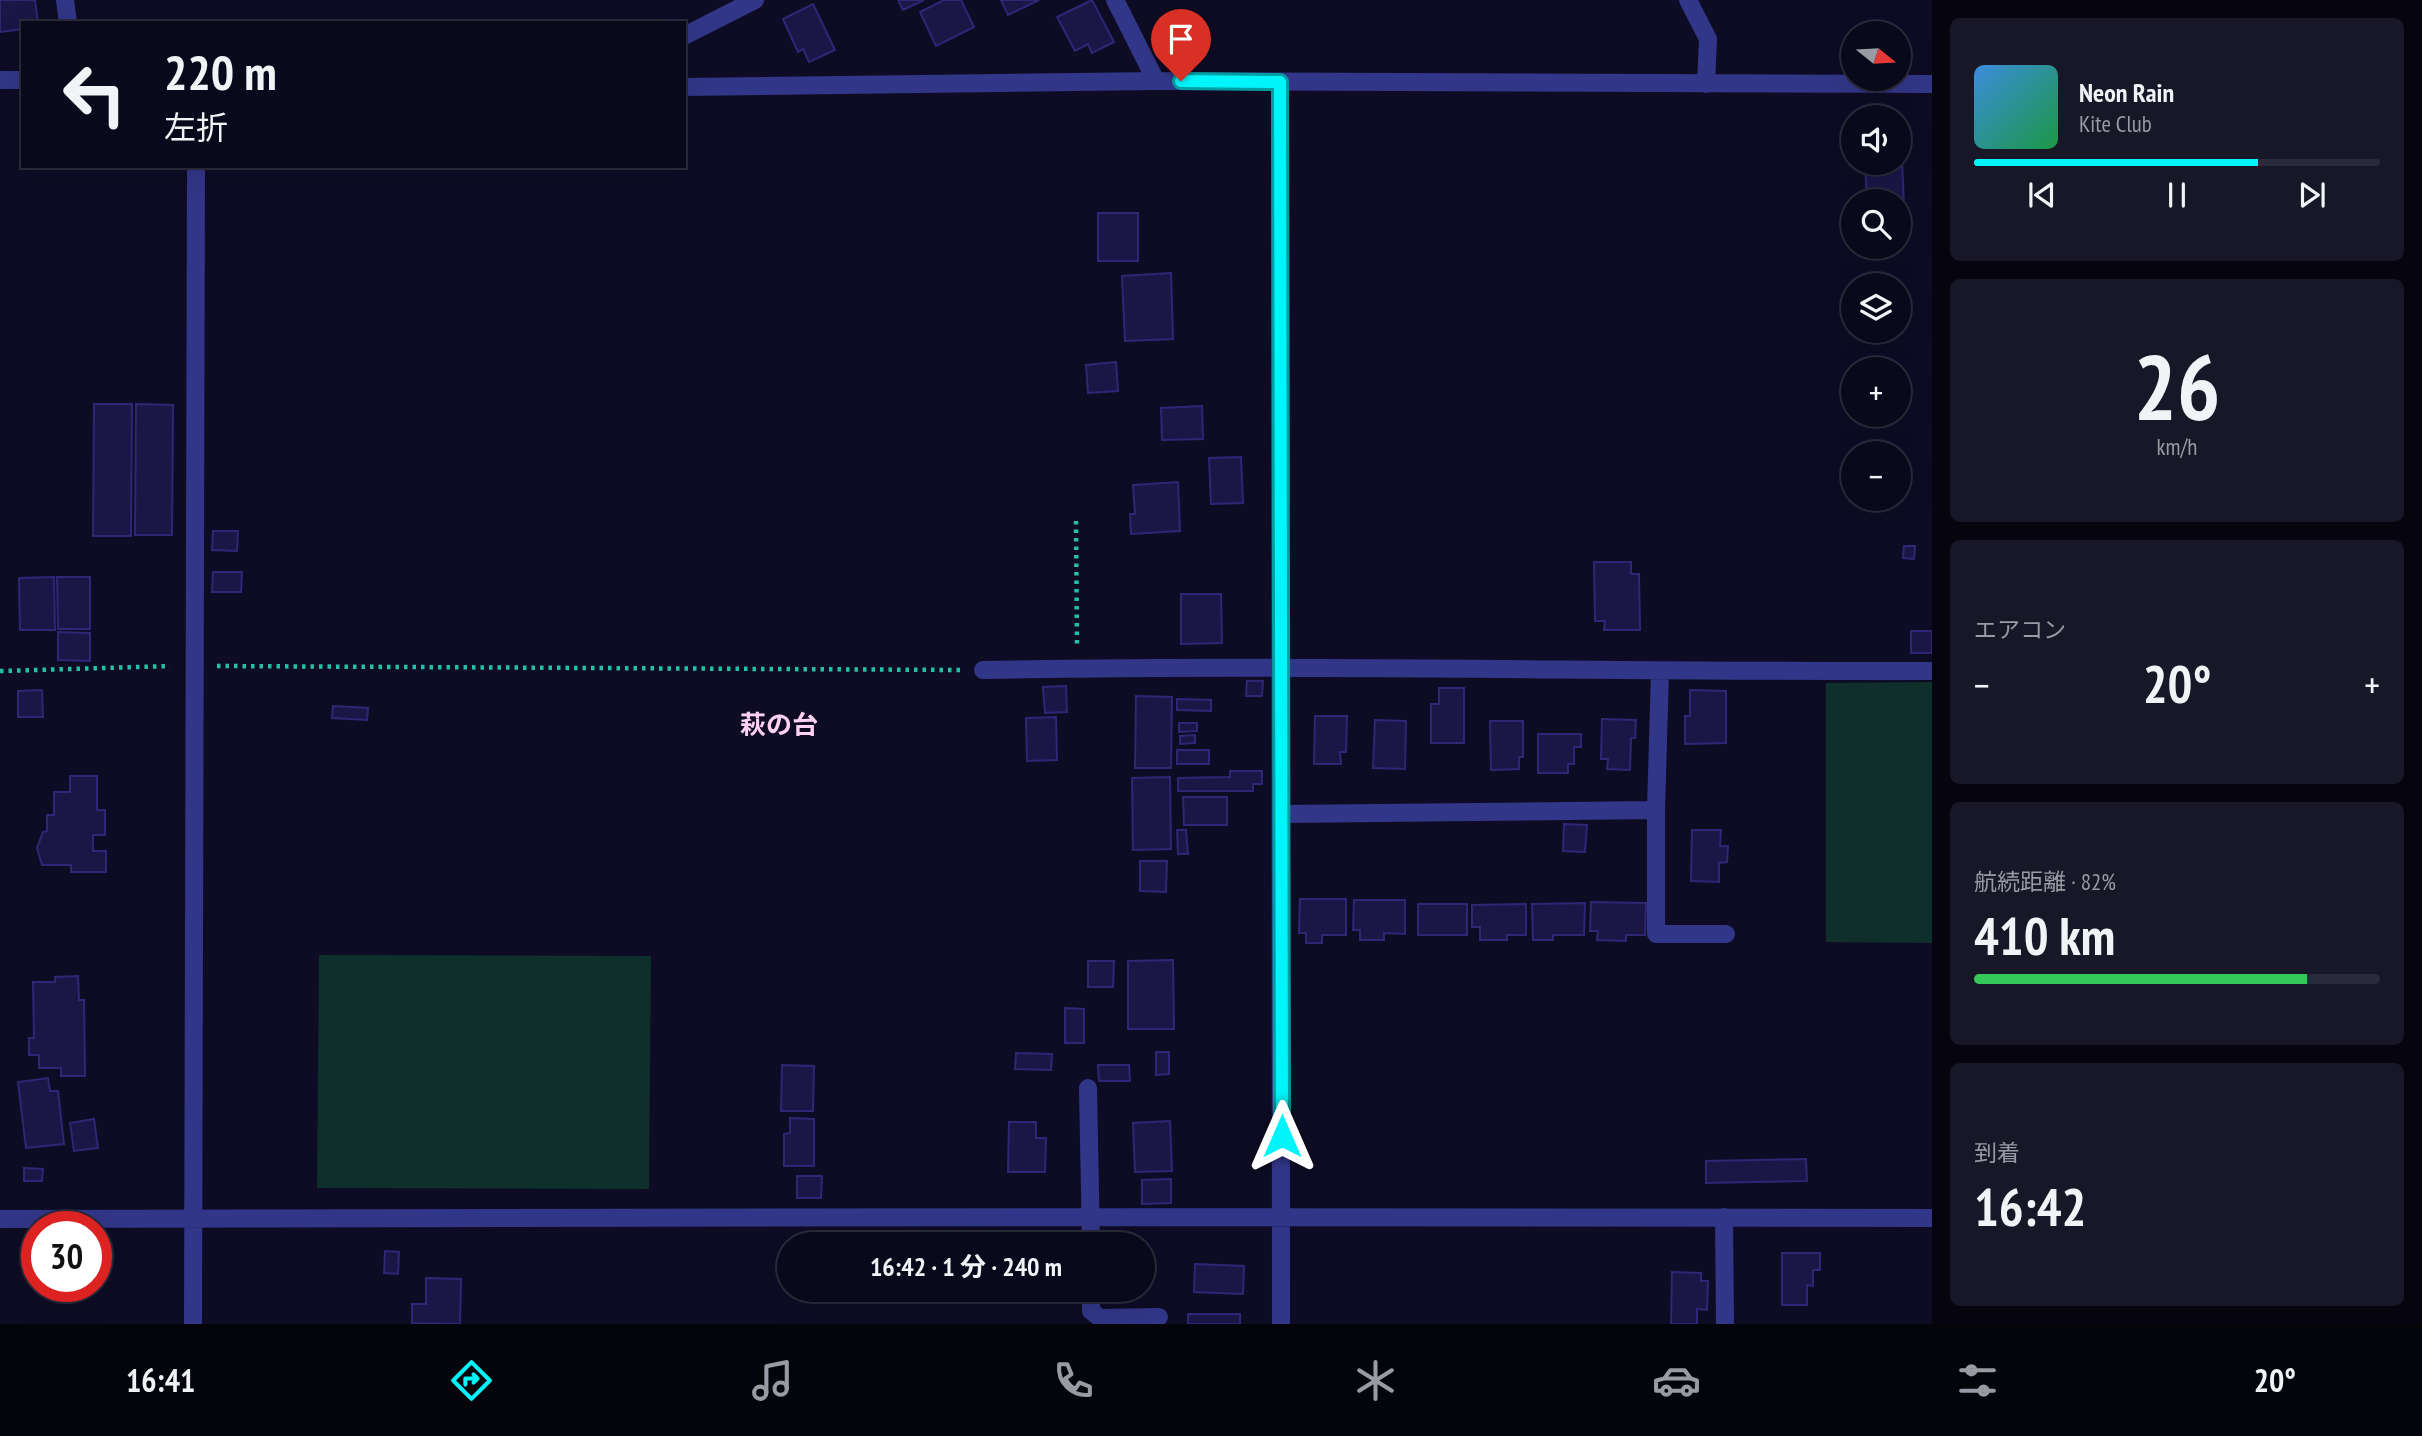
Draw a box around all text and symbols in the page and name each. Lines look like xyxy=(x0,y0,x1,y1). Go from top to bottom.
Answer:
pin xyxy=(1151,9,1211,81)
icon: arrive xyxy=(1162,20,1200,58)
north arrow xyxy=(1841,21,1911,91)
map controls xyxy=(1841,21,1911,511)
text: 220 m xyxy=(164,40,277,104)
icon: left xyxy=(49,49,140,140)
text: Neon Rain xyxy=(2079,76,2174,109)
button: sound xyxy=(1841,105,1911,175)
text: 左折 xyxy=(164,106,228,148)
text: Kite Club xyxy=(2079,109,2152,138)
icon: previous xyxy=(2023,176,2061,214)
icon: pause xyxy=(2158,176,2196,214)
icon: next xyxy=(2293,176,2331,214)
button: search xyxy=(1841,189,1911,259)
button: layers xyxy=(1841,273,1911,343)
text: 26 xyxy=(2134,327,2221,445)
button: + xyxy=(1841,357,1911,427)
text: km/h xyxy=(2157,432,2197,461)
button: − xyxy=(1841,441,1911,511)
text: エアコン xyxy=(1974,615,2066,644)
text: 20° xyxy=(2143,650,2211,717)
text: − xyxy=(1974,660,1990,709)
text: + xyxy=(2364,660,2380,709)
district label: 萩の台 xyxy=(740,708,818,741)
text: 航続距離 · 82% xyxy=(1974,867,2116,896)
text: 410 km xyxy=(1974,902,2115,969)
position arrow xyxy=(1245,1099,1319,1173)
text: 到着 xyxy=(1974,1138,2020,1167)
text: 16:42 xyxy=(1974,1173,2086,1240)
speed limit sign: 30 xyxy=(21,1211,112,1302)
text: 16:42 · 1 分 · 240 m xyxy=(870,1250,1062,1283)
icon: directions xyxy=(447,1356,496,1405)
icon: music xyxy=(748,1356,797,1405)
icon: phone xyxy=(1049,1356,1098,1405)
icon: climate xyxy=(1351,1356,1400,1405)
icon: car xyxy=(1652,1356,1701,1405)
icon: filters xyxy=(1953,1356,2002,1405)
text: 16:41 xyxy=(126,1359,195,1401)
text: 20° xyxy=(2254,1359,2296,1401)

